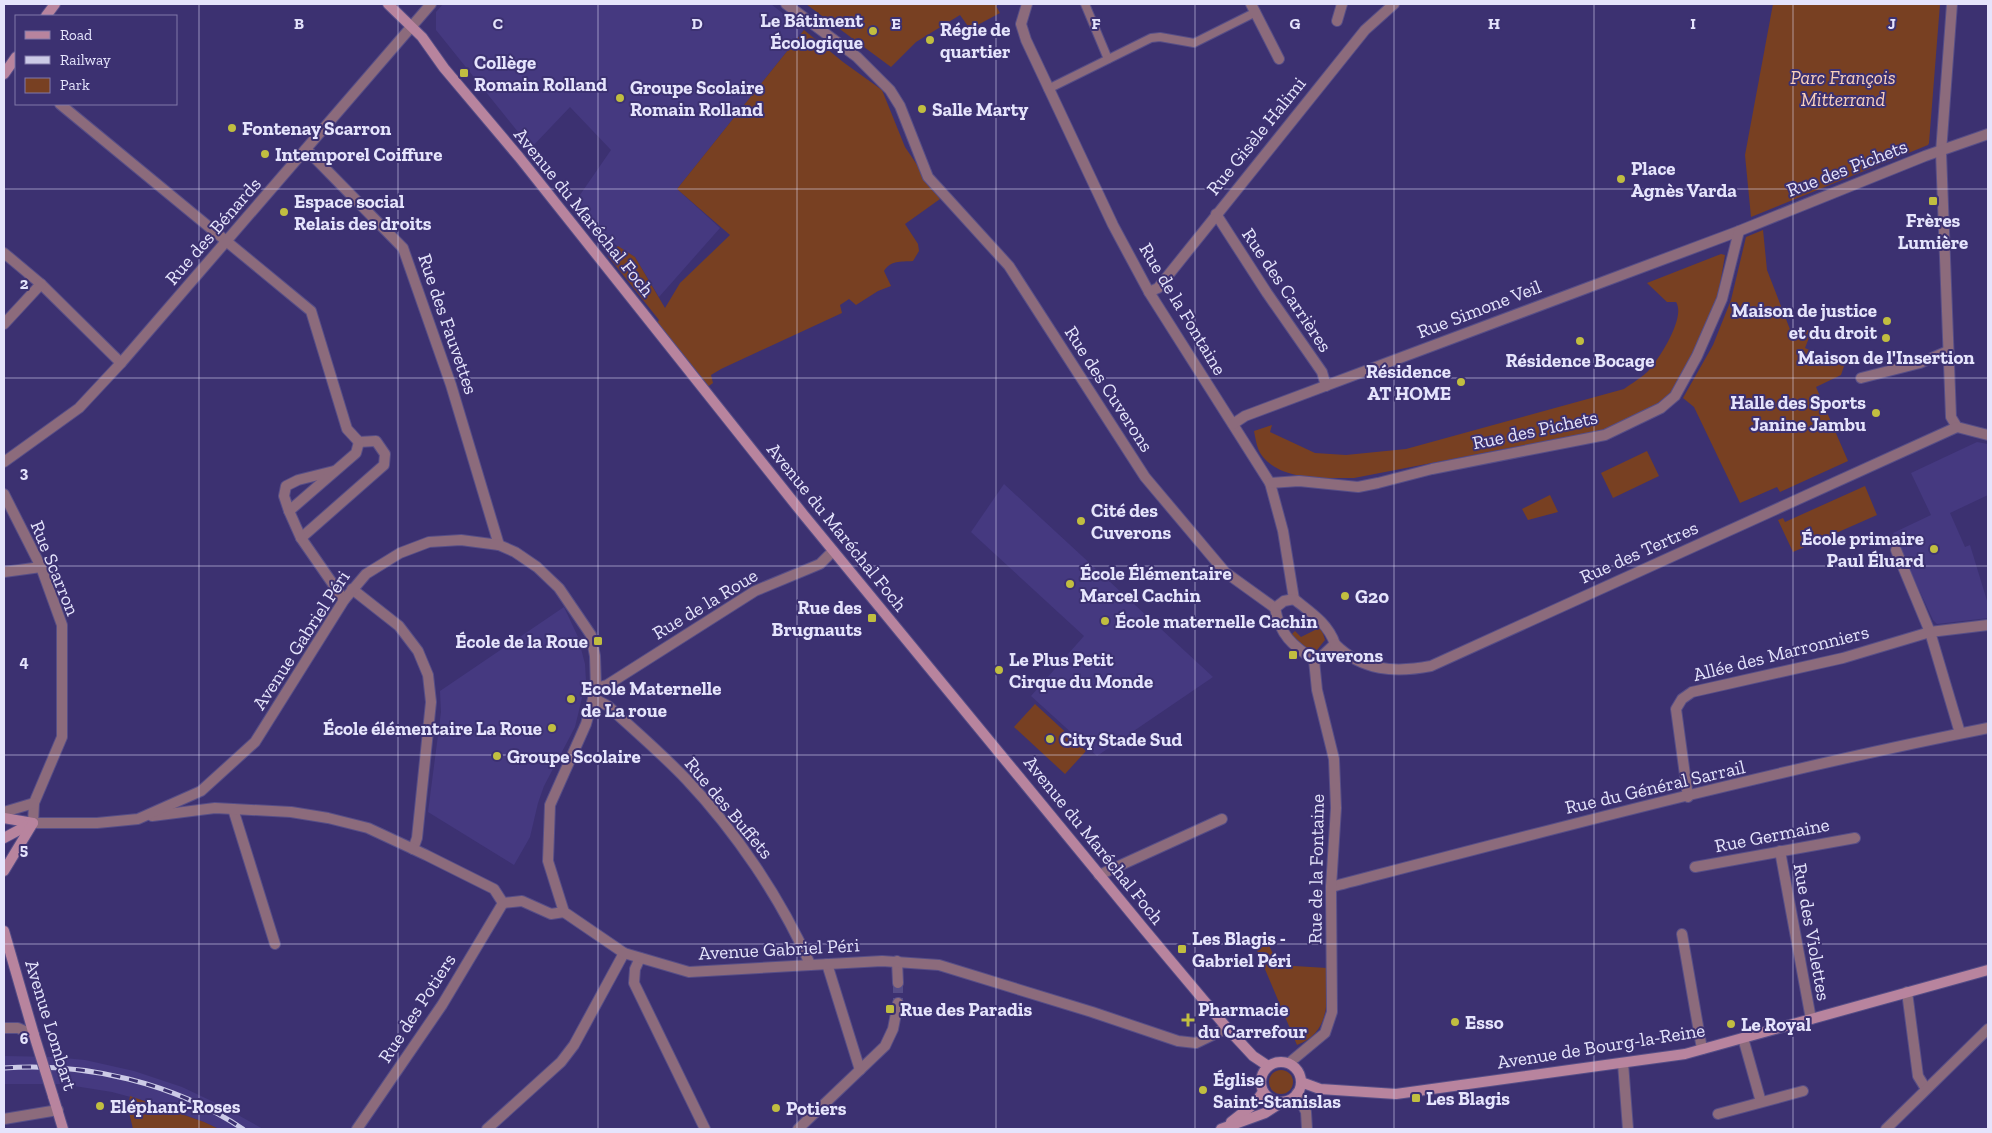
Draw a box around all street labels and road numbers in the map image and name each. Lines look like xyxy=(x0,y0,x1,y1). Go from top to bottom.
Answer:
street label: Rue Gisèle Halimi xyxy=(1201,72,1311,200)
street label: Avenue du Maréchal Foch xyxy=(509,123,659,301)
street label: Rue des Pichets xyxy=(1783,134,1911,202)
street label: Rue des Bénards xyxy=(160,173,266,289)
street label: Rue des Carrières xyxy=(1237,224,1337,356)
street label: Rue de la Fontaine xyxy=(1134,239,1232,379)
street label: Rue des Fauvettes xyxy=(413,251,483,397)
street label: Rue Simone Veil xyxy=(1414,275,1544,343)
street label: Rue des Cuverons xyxy=(1060,322,1158,456)
street label: Rue des Pichets xyxy=(1470,405,1600,455)
street label: Avenue du Maréchal Foch xyxy=(762,438,912,616)
street label: Rue des Tertres xyxy=(1576,516,1702,588)
street label: Rue Scarron xyxy=(26,517,84,619)
street label: Rue de la Roue xyxy=(648,564,762,644)
street label: Avenue Gabriel Péri xyxy=(247,566,355,714)
street label: Allée des Marronniers xyxy=(1691,620,1871,686)
street label: Avenue du Maréchal Foch xyxy=(1019,751,1169,929)
street label: Rue des Buffets xyxy=(680,752,778,864)
street label: Rue du Général Sarrail xyxy=(1563,755,1747,819)
street label: Rue de la Fontaine xyxy=(1303,794,1329,944)
street label: Rue Germaine xyxy=(1713,813,1831,857)
street label: Rue des Violettes xyxy=(1789,861,1835,1003)
street label: Avenue Gabriel Péri xyxy=(698,933,860,965)
street label: Rue des Potiers xyxy=(373,949,461,1067)
street label: Avenue Lombart xyxy=(20,957,82,1093)
street label: Avenue de Bourg-la-Reine xyxy=(1495,1018,1707,1074)

